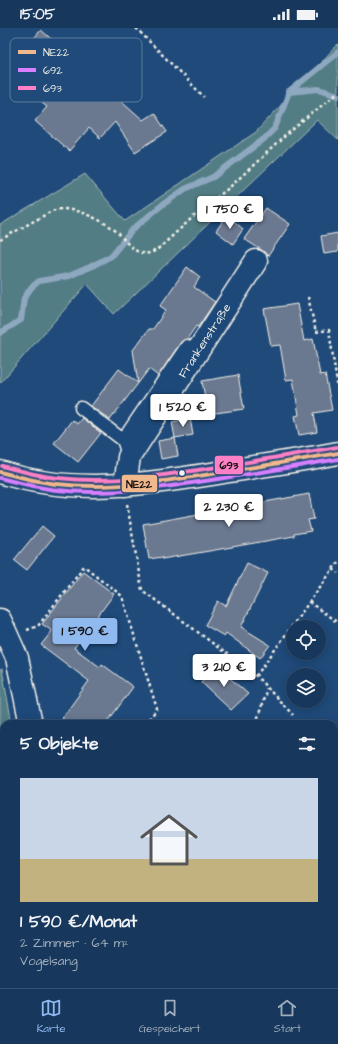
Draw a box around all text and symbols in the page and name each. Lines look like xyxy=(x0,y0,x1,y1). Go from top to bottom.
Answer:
text: 15:05 xyxy=(20,4,55,25)
legend xyxy=(10,38,142,102)
text: NE22 xyxy=(43,45,70,60)
text: 692 xyxy=(43,63,63,78)
text: 693 xyxy=(43,81,62,96)
pin: 1 750 € xyxy=(193,196,267,230)
text: 1 750 € xyxy=(206,200,254,218)
street label: Frankenstraße xyxy=(174,300,236,381)
pin: 1 520 € xyxy=(146,394,220,428)
text: 1 520 € xyxy=(159,398,207,416)
line badge: 693 xyxy=(214,455,244,475)
text: 693 xyxy=(220,458,239,473)
unlabelled marker xyxy=(177,468,187,478)
line badge: NE22 xyxy=(121,474,158,493)
text: NE22 xyxy=(126,477,153,492)
pin: 2 230 € xyxy=(192,494,266,528)
text: 2 230 € xyxy=(204,498,254,516)
pin: 1 590 € xyxy=(48,618,122,652)
map controls xyxy=(286,620,326,708)
button: locate xyxy=(286,620,326,660)
text: 1 590 € xyxy=(61,622,109,640)
pin: 3 210 € xyxy=(187,654,261,688)
text: 3 210 € xyxy=(202,658,246,676)
button: layers xyxy=(286,668,326,708)
text: 5 Objekte xyxy=(20,732,99,756)
icon: filters xyxy=(296,733,318,755)
icon: home xyxy=(133,804,205,876)
text: 1 590 €/Monat xyxy=(20,910,137,934)
text: 2 Zimmer · 64 m² xyxy=(20,934,129,952)
text: Vogelsang xyxy=(20,952,78,970)
tab: Karte xyxy=(37,997,65,1036)
tab: Gespeichert xyxy=(139,997,200,1036)
tab: Start xyxy=(274,997,301,1036)

